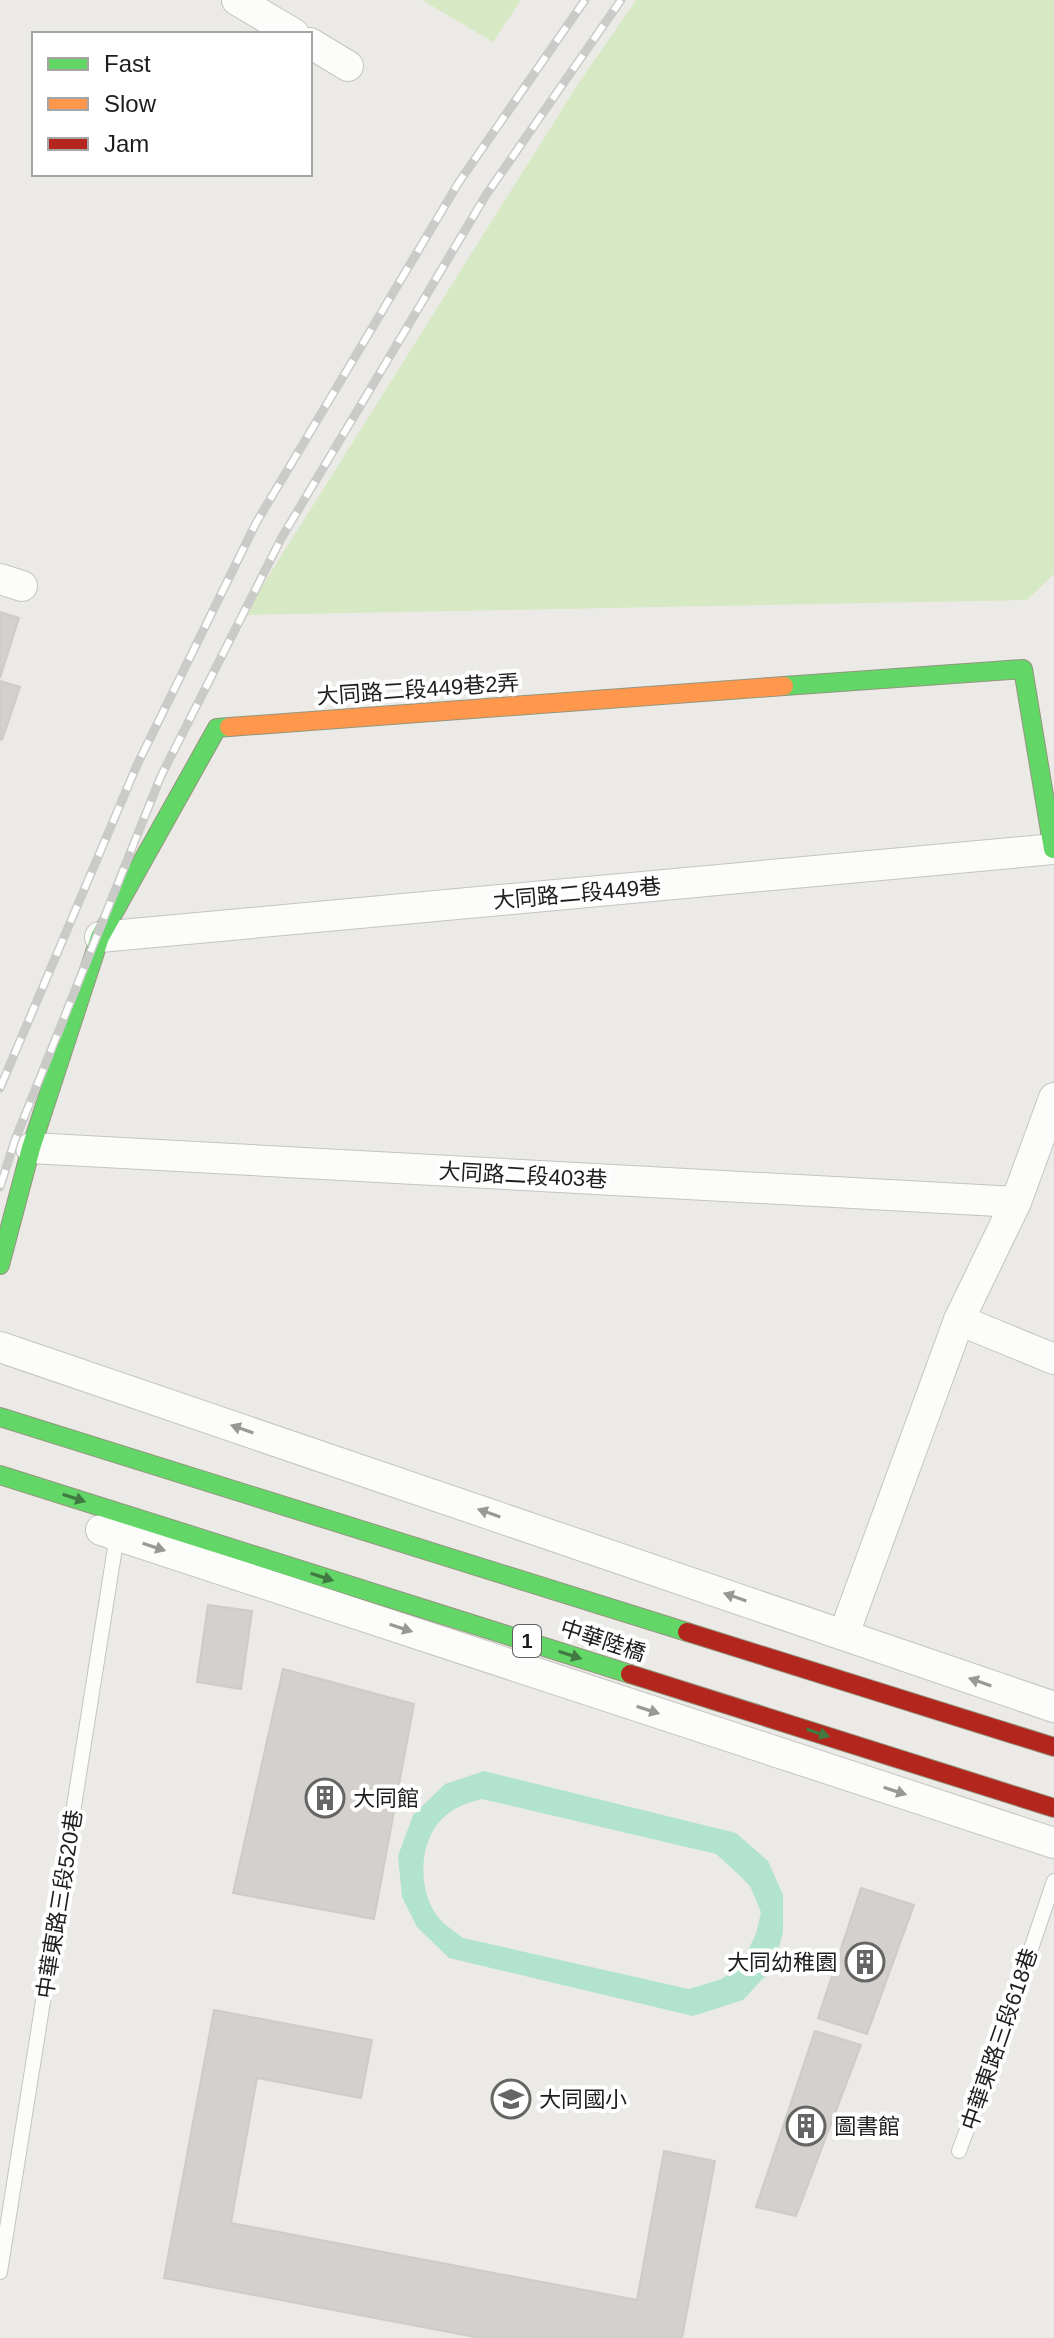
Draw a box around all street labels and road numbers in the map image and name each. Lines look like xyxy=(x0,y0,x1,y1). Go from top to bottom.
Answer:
street label: 大同路二段449巷2弄 xyxy=(316,670,520,709)
street label: 大同路二段449巷 xyxy=(492,874,662,913)
street label: 大同路二段403巷 xyxy=(438,1159,608,1192)
street label: 中華陸橋 xyxy=(557,1615,649,1666)
road number: 1 xyxy=(513,1625,541,1657)
street label: 中華東路三段520巷 xyxy=(32,1808,87,2000)
street label: 中華東路三段618巷 xyxy=(957,1945,1042,2133)

